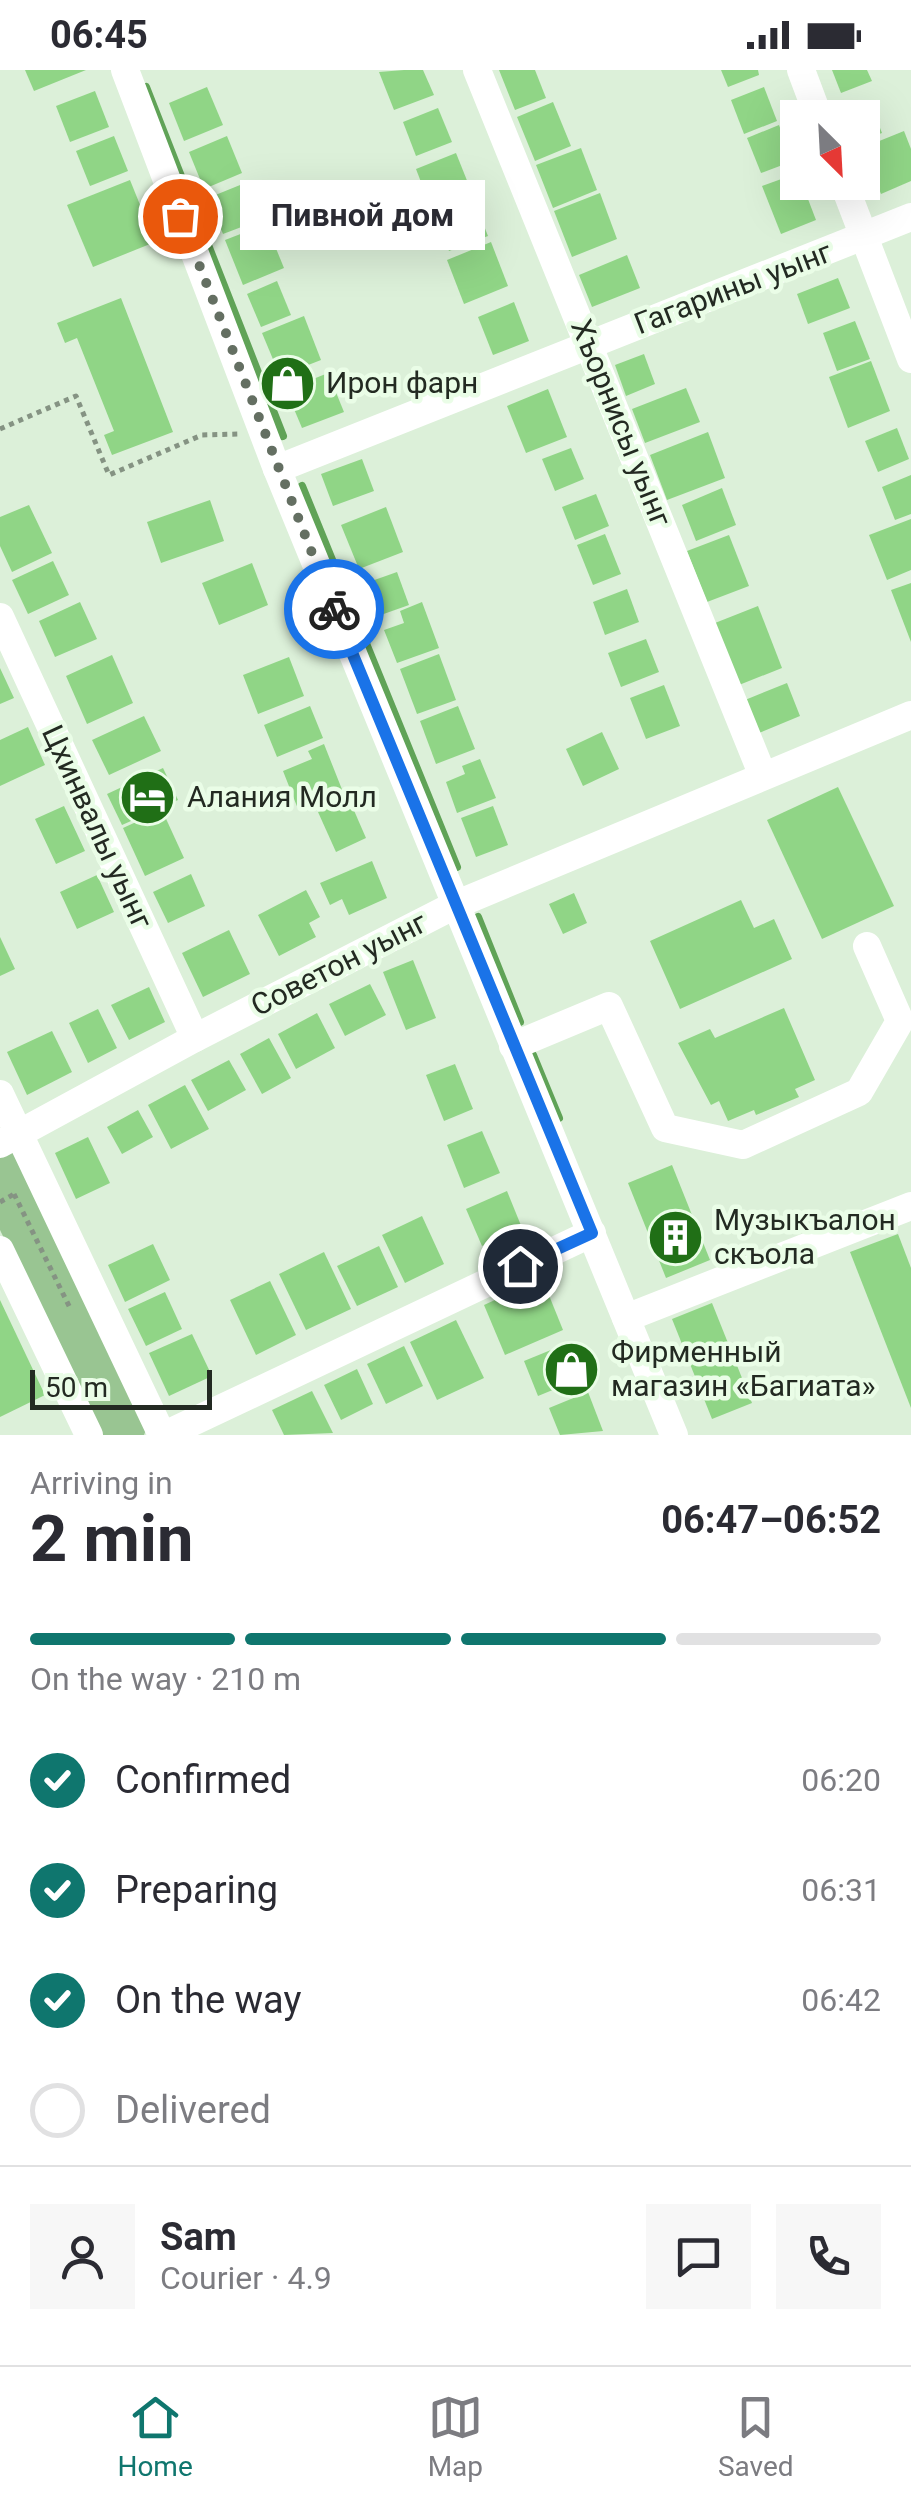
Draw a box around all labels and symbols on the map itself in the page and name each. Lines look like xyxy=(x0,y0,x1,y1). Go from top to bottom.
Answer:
north arrow xyxy=(780,100,880,200)
pin xyxy=(138,174,223,259)
callout: Пивной дом xyxy=(240,181,485,251)
street label: Гагарины уынг xyxy=(629,234,837,341)
street label: Хъорнисы уынг xyxy=(564,314,679,532)
shop icon: Ирон фарн xyxy=(257,353,317,413)
place label: Ирон фарн xyxy=(326,365,478,400)
courier xyxy=(284,559,384,659)
street label: Цхинвалы уынг xyxy=(35,720,160,934)
hotel icon: Алания Молл xyxy=(118,767,178,827)
place label: Алания Молл xyxy=(187,779,377,814)
street label: Советон уынг xyxy=(245,904,433,1023)
place label: Музыкъалон скъола xyxy=(714,1202,896,1271)
building icon: Музыкъалон скъола xyxy=(645,1207,705,1267)
pin xyxy=(478,1224,563,1309)
place label: Фирменный магазин «Багиата» xyxy=(611,1334,876,1403)
shop icon: Фирменный магазин «Багиата» xyxy=(542,1339,602,1399)
scale bar xyxy=(30,1365,212,1410)

